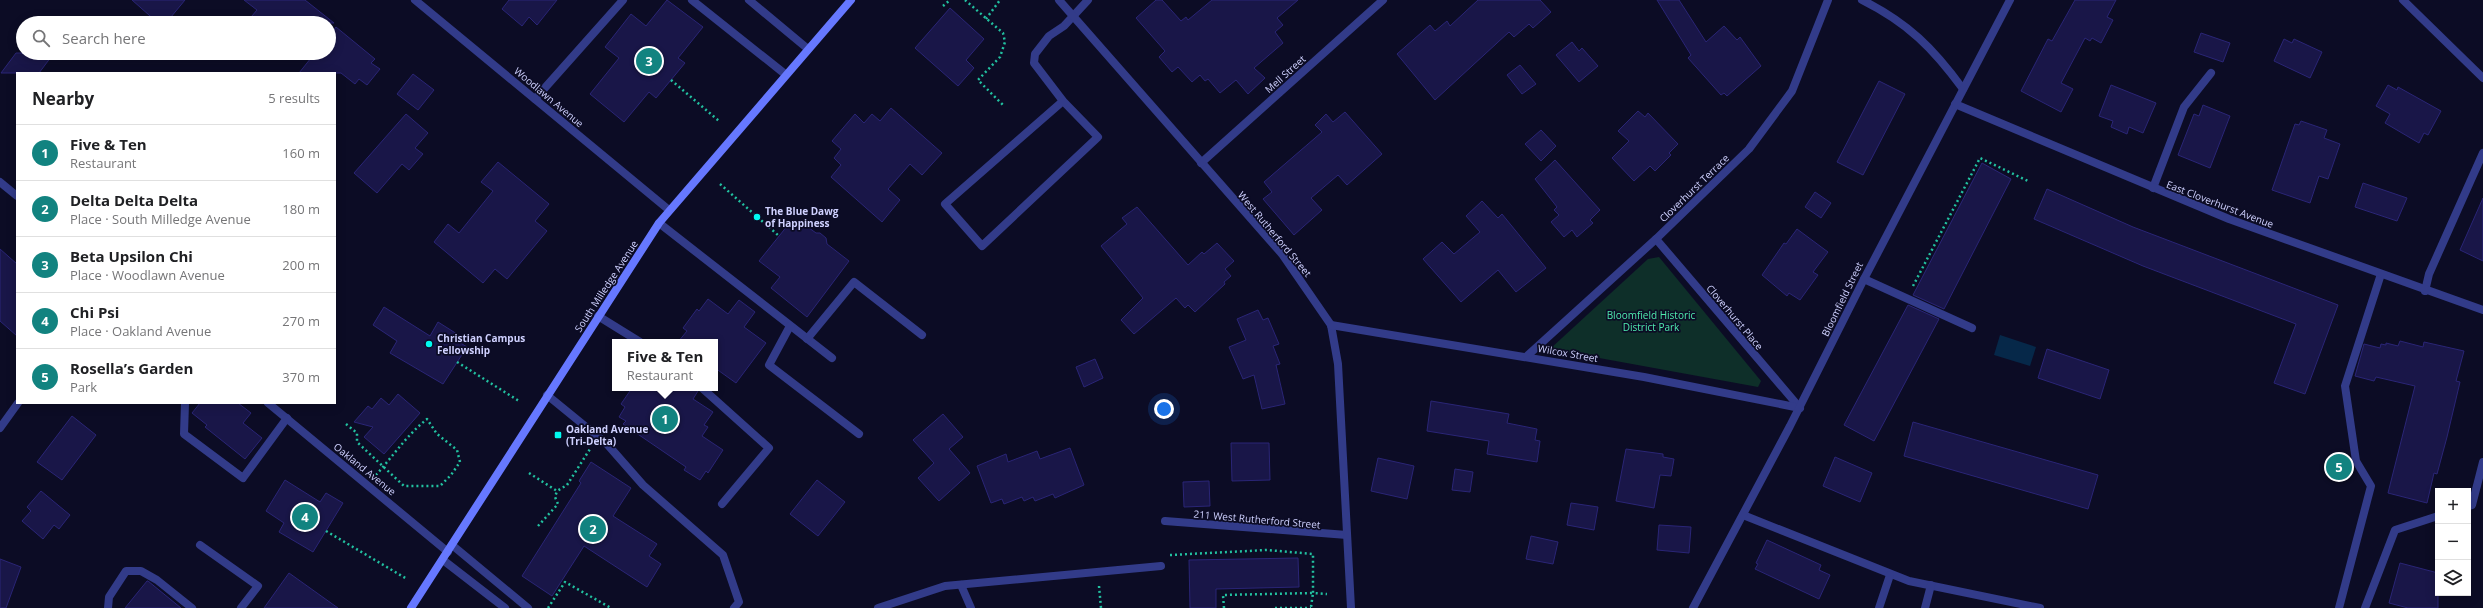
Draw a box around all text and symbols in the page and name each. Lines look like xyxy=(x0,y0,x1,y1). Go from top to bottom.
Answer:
search box xyxy=(16,16,336,60)
icon: search xyxy=(30,27,52,49)
text: Search here xyxy=(62,28,146,48)
pin: 3 xyxy=(636,46,662,76)
street label: Mell Street xyxy=(1262,52,1309,96)
street label: Woodlawn Avenue xyxy=(511,64,587,130)
text: Nearby xyxy=(32,87,94,110)
text: 5 results xyxy=(268,89,320,107)
text: Five & Ten xyxy=(70,134,147,154)
text: 1 xyxy=(41,144,49,162)
text: 160 m xyxy=(282,144,320,162)
street label: Cloverhurst Terrace xyxy=(1656,151,1732,225)
text: Restaurant xyxy=(70,154,137,172)
street label: East Cloverhurst Avenue xyxy=(2164,177,2276,231)
street label: West Rutherford Street xyxy=(1235,188,1315,280)
text: Delta Delta Delta xyxy=(70,190,198,210)
text: 2 xyxy=(41,200,49,218)
text: 180 m xyxy=(282,200,320,218)
place label: The Blue Dawg of Happiness xyxy=(765,204,839,230)
text: Place · South Milledge Avenue xyxy=(70,210,251,228)
marker: The Blue Dawg of Happiness xyxy=(752,212,762,222)
street label: South Milledge Avenue xyxy=(571,237,641,335)
text: Beta Upsilon Chi xyxy=(70,246,193,266)
text: 3 xyxy=(41,256,49,274)
text: 200 m xyxy=(282,256,320,274)
street label: Bloomfield Street xyxy=(1818,259,1866,338)
text: Place · Woodlawn Avenue xyxy=(70,266,225,284)
street label: Cloverhurst Place xyxy=(1703,281,1767,353)
text: Chi Psi xyxy=(70,302,119,322)
park label: Bloomfield Historic District Park xyxy=(1607,308,1696,334)
text: 4 xyxy=(41,312,49,330)
text: 270 m xyxy=(282,312,320,330)
text: Place · Oakland Avenue xyxy=(70,322,211,340)
place label: Christian Campus Fellowship xyxy=(437,331,525,357)
marker: Christian Campus Fellowship xyxy=(424,339,434,349)
popup xyxy=(612,339,718,391)
street label: Wilcox Street xyxy=(1537,341,1600,365)
text: Five & Ten xyxy=(627,346,703,366)
text: Rosella’s Garden xyxy=(70,358,193,378)
text: Restaurant xyxy=(627,366,693,384)
text: 5 xyxy=(41,368,49,386)
text: 370 m xyxy=(282,368,320,386)
text: Park xyxy=(70,378,97,396)
your location xyxy=(1154,399,1174,419)
pin: 1 xyxy=(652,404,678,434)
place label: Oakland Avenue (Tri-Delta) xyxy=(566,422,648,448)
marker: Oakland Avenue (Tri-Delta) xyxy=(553,430,563,440)
street label: Oakland Avenue xyxy=(331,440,399,499)
pin: 5 xyxy=(2326,452,2352,482)
map controls xyxy=(2435,488,2471,596)
button: + xyxy=(2435,488,2471,524)
pin: 4 xyxy=(292,502,318,532)
street label: 211 West Rutherford Street xyxy=(1193,506,1321,532)
pin: 2 xyxy=(580,514,606,544)
button: − xyxy=(2435,524,2471,560)
button: layers xyxy=(2435,560,2471,596)

